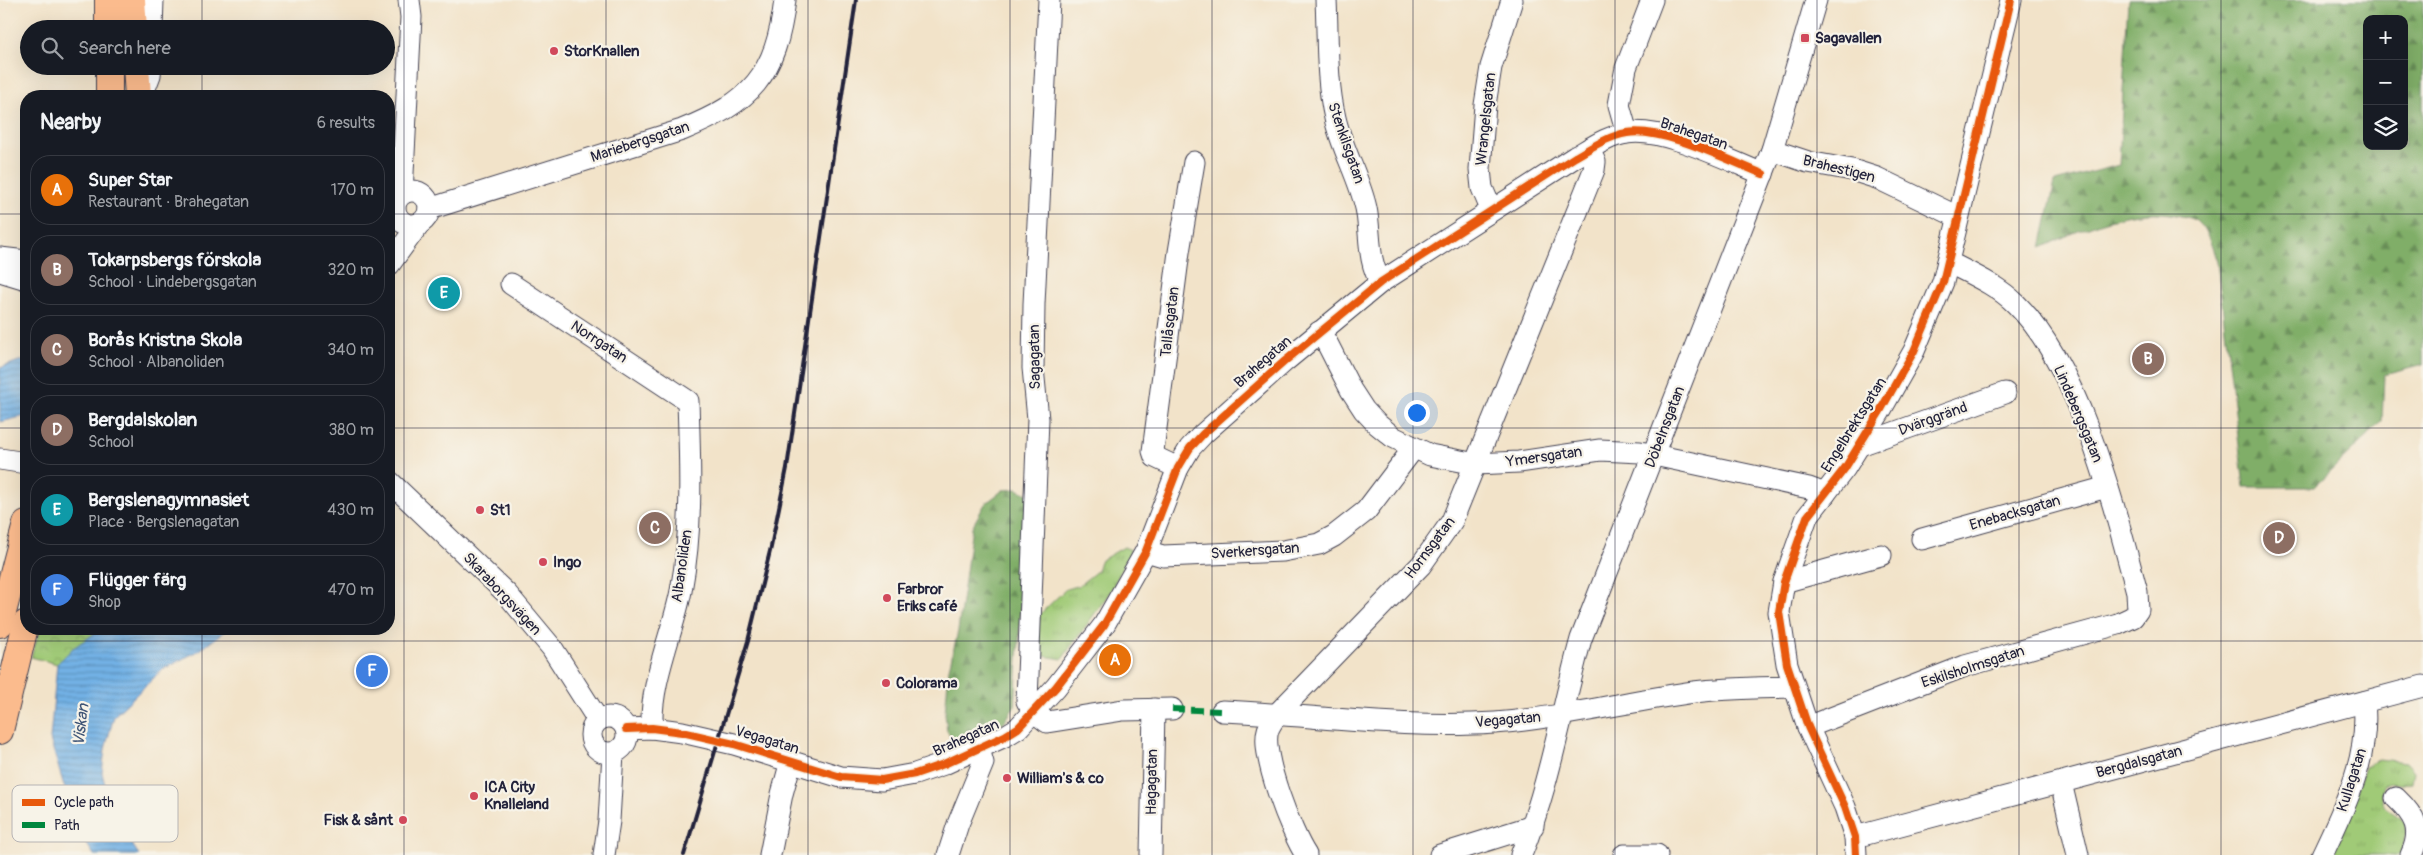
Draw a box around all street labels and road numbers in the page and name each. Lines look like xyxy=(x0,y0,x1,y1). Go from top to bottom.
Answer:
street label: Wrangelsgatan xyxy=(1472,71,1500,167)
street label: Stenkilsgatan xyxy=(1323,100,1369,186)
street label: Brahegatan xyxy=(1658,114,1730,154)
street label: Mariebergsgatan xyxy=(588,117,692,167)
street label: Brahestigen xyxy=(1801,151,1877,187)
street label: Tallåsgatan xyxy=(1156,286,1184,358)
street label: Norrgatan xyxy=(567,317,631,367)
street label: Sagagatan xyxy=(1025,324,1045,390)
street label: Brahegatan xyxy=(1230,332,1296,392)
street label: Lindebergsgatan xyxy=(2049,362,2107,466)
street label: Engelbrektsgatan xyxy=(1817,374,1891,476)
street label: Döbelnsgatan xyxy=(1641,383,1689,471)
street label: Dvärggränd xyxy=(1896,398,1970,440)
street label: Ymersgatan xyxy=(1504,442,1583,472)
street label: Enebacksgatan xyxy=(1967,491,2063,535)
street label: Hornsgatan xyxy=(1400,513,1460,583)
street label: Albanoliden xyxy=(667,528,697,604)
street label: Sverkersgatan xyxy=(1210,538,1300,564)
street label: Skaraborgsvägen xyxy=(459,549,545,639)
street label: Eskilsholmsgatan xyxy=(1919,641,2027,693)
street label: Vegagatan xyxy=(1474,708,1542,732)
street label: Brahegatan xyxy=(930,715,1002,761)
street label: Vegagatan xyxy=(733,721,801,759)
street label: Bergdalsgatan xyxy=(2094,741,2184,783)
street label: Kullagatan xyxy=(2333,746,2371,814)
street label: Hagagatan xyxy=(1142,749,1162,815)

